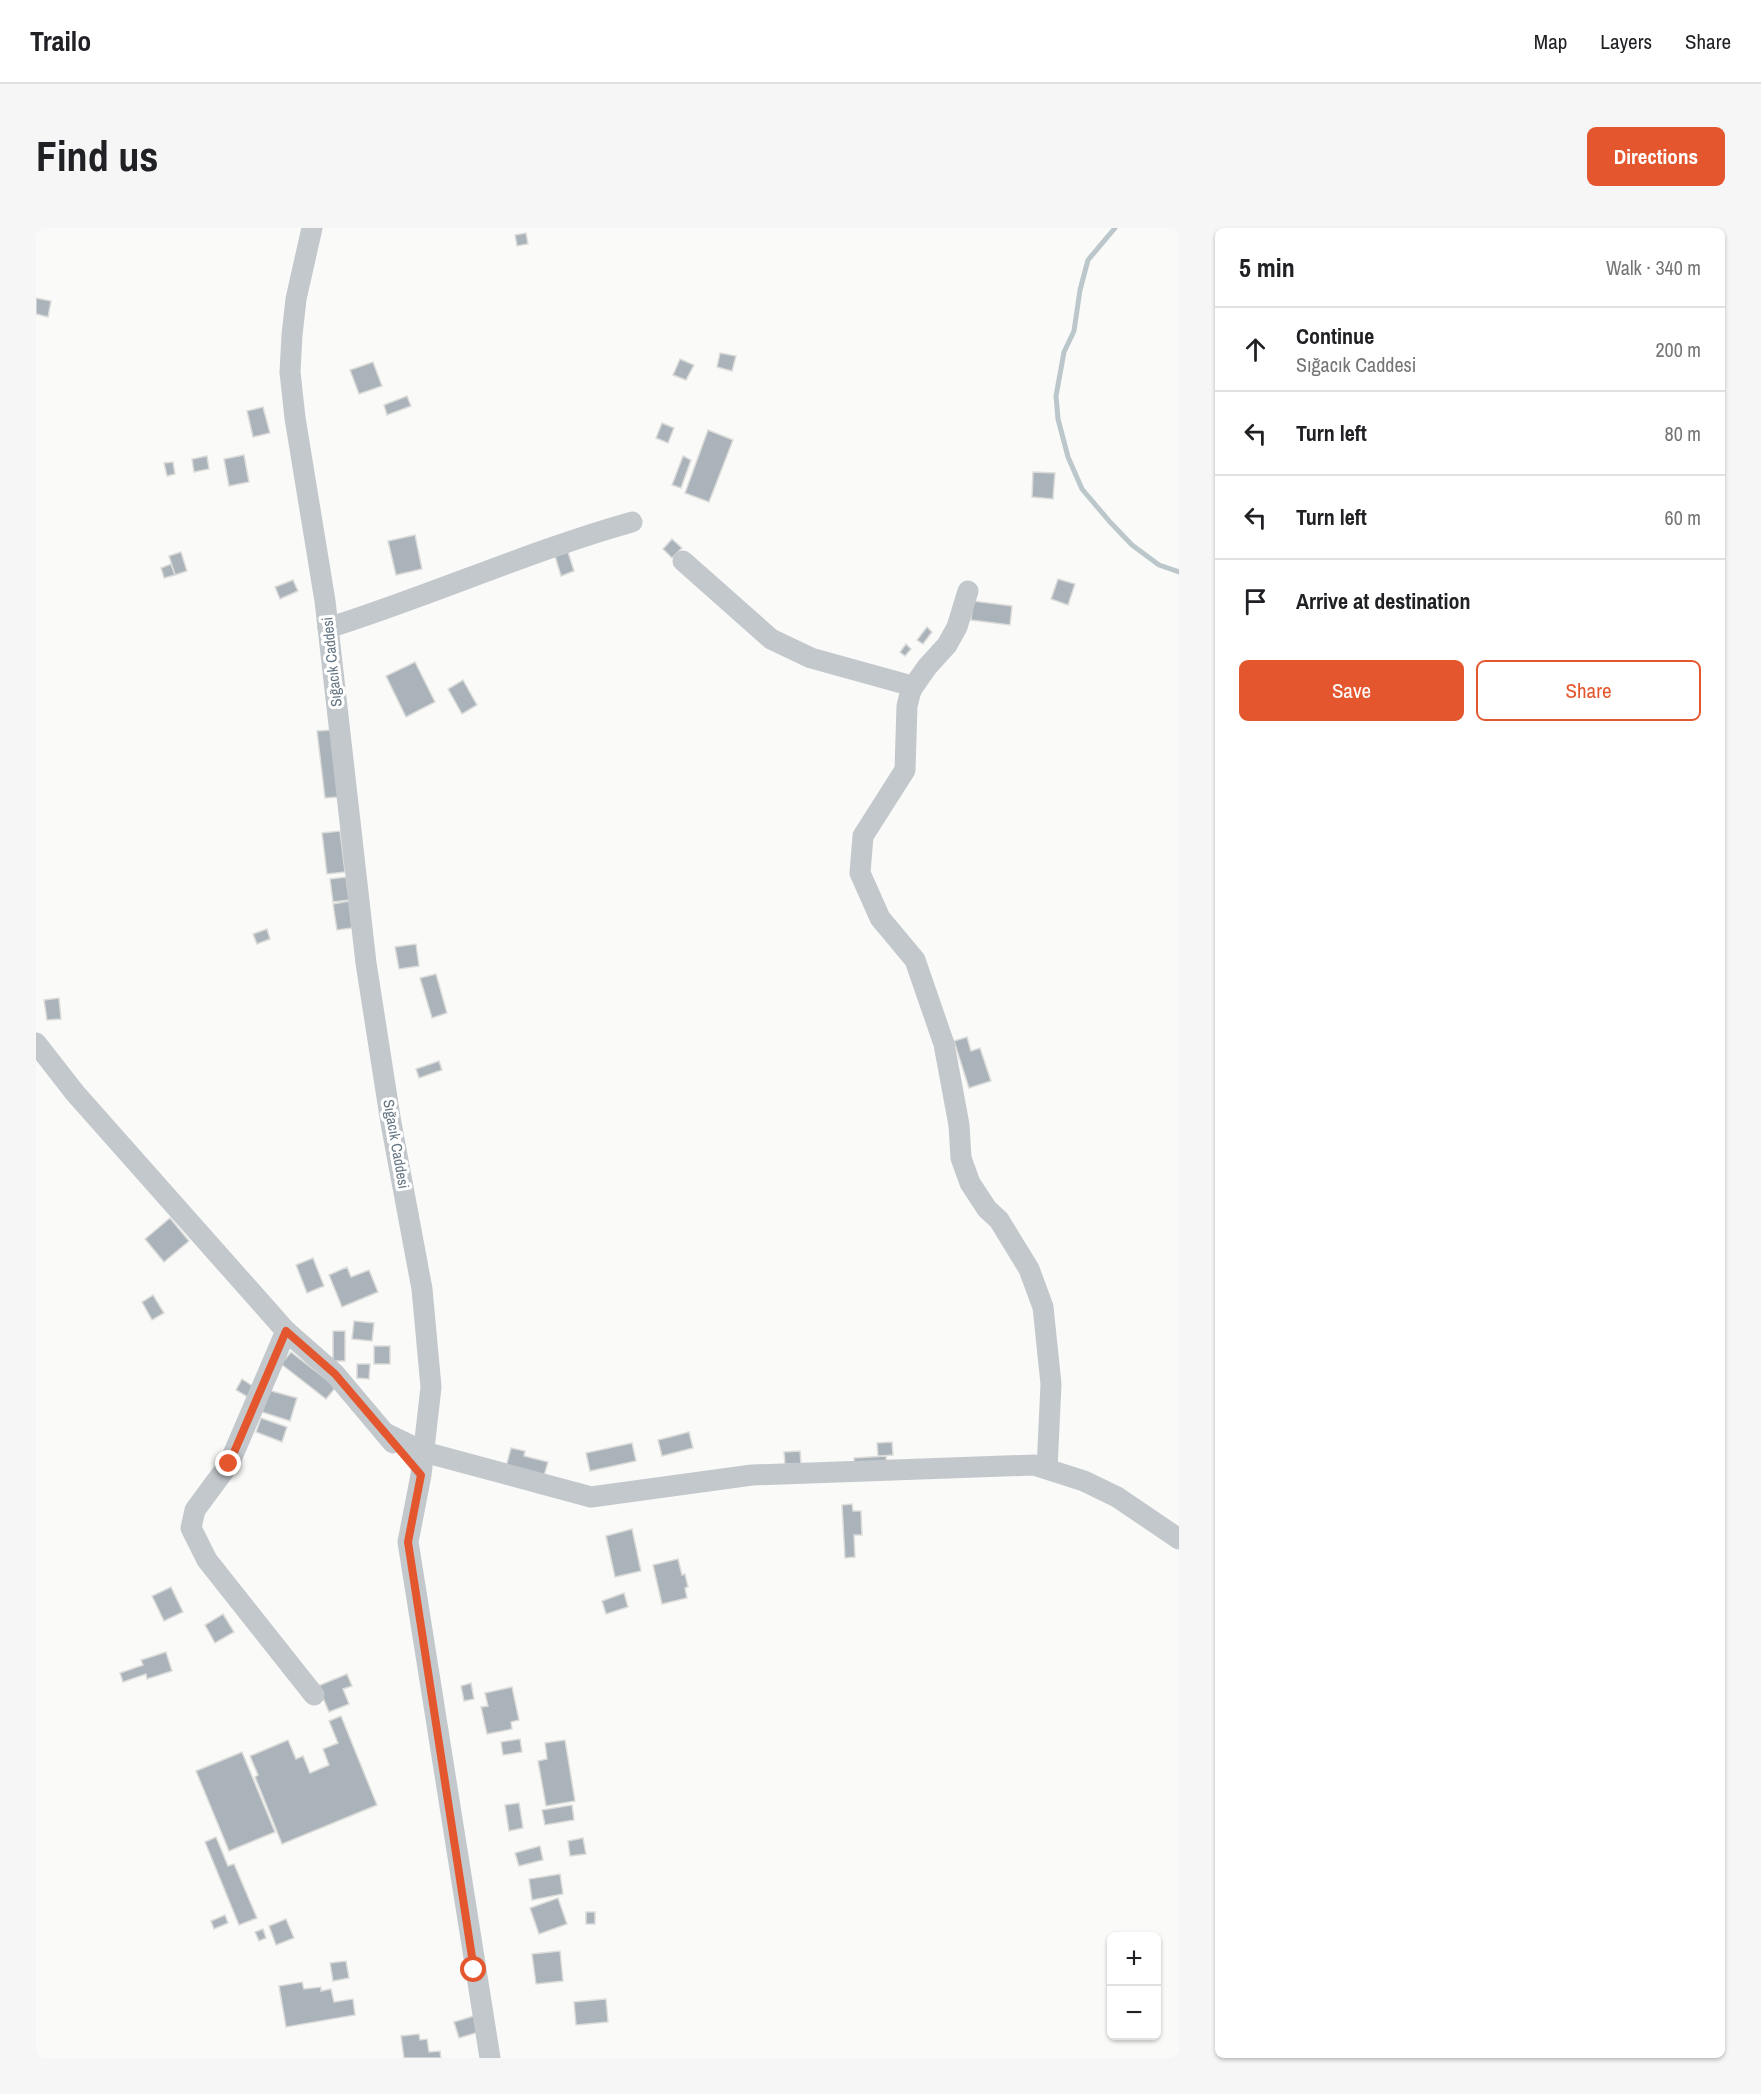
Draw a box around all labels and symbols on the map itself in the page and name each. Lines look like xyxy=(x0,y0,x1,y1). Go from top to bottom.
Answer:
street label: Sığacık Caddesi xyxy=(316,616,347,708)
street label: Sığacık Caddesi xyxy=(378,1098,415,1190)
route end xyxy=(215,1450,241,1476)
route start xyxy=(460,1956,486,1982)

